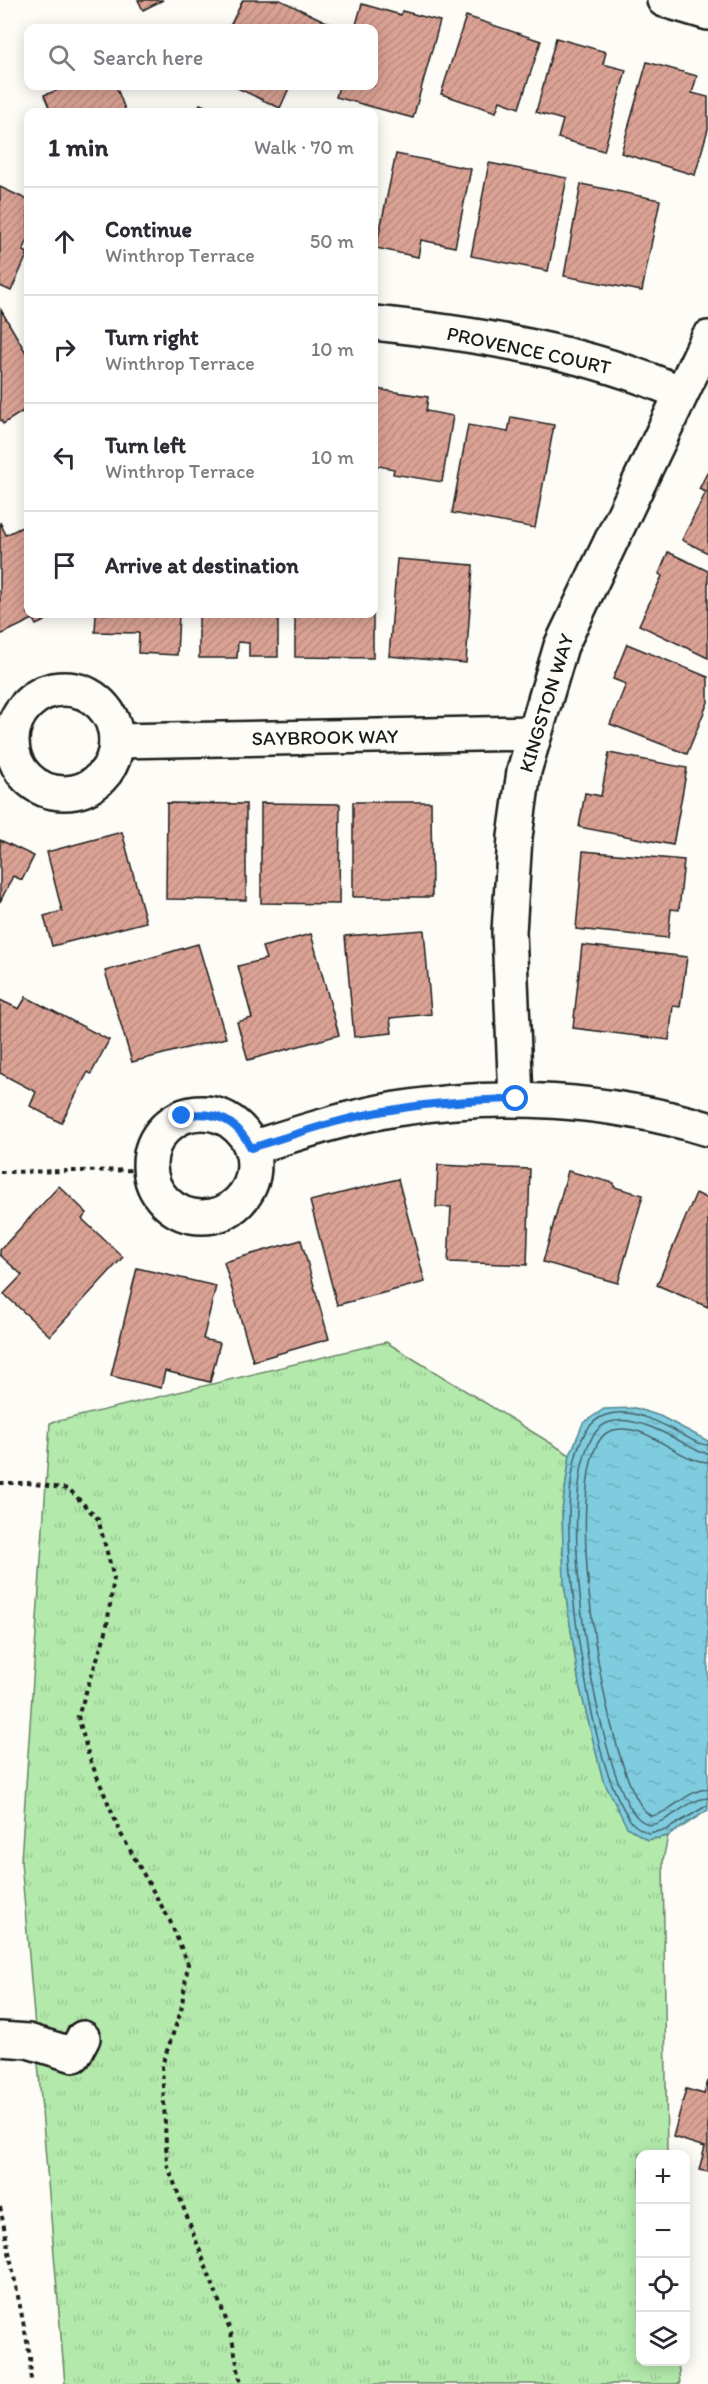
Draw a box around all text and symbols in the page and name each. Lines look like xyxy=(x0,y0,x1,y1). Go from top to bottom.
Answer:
search box xyxy=(24,24,378,90)
icon: search xyxy=(45,41,78,74)
text: Search here xyxy=(93,44,203,71)
text: 1 min xyxy=(48,131,108,163)
text: Walk · 70 m xyxy=(254,135,354,159)
text: Continue xyxy=(105,216,192,243)
icon: ahead xyxy=(48,225,81,258)
text: 50 m xyxy=(310,229,354,253)
text: Winthrop Terrace xyxy=(105,243,255,267)
street label: PROVENCE COURT xyxy=(445,321,613,379)
text: Turn right xyxy=(105,324,199,351)
icon: right xyxy=(48,333,81,366)
text: 10 m xyxy=(311,337,354,361)
text: Winthrop Terrace xyxy=(105,351,255,375)
text: Turn left xyxy=(105,432,186,459)
icon: left xyxy=(48,441,81,474)
text: 10 m xyxy=(311,445,354,469)
text: Winthrop Terrace xyxy=(105,459,255,483)
icon: arrive xyxy=(48,549,81,582)
text: Arrive at destination xyxy=(105,552,299,579)
street label: KINGSTON WAY xyxy=(514,630,579,775)
street label: SAYBROOK WAY xyxy=(251,724,399,750)
route start xyxy=(502,1085,528,1111)
route end xyxy=(168,1102,194,1128)
map controls xyxy=(636,2150,690,2366)
button: + xyxy=(636,2150,690,2204)
button: − xyxy=(636,2204,690,2258)
button: locate xyxy=(636,2258,690,2312)
button: layers xyxy=(636,2312,690,2366)

